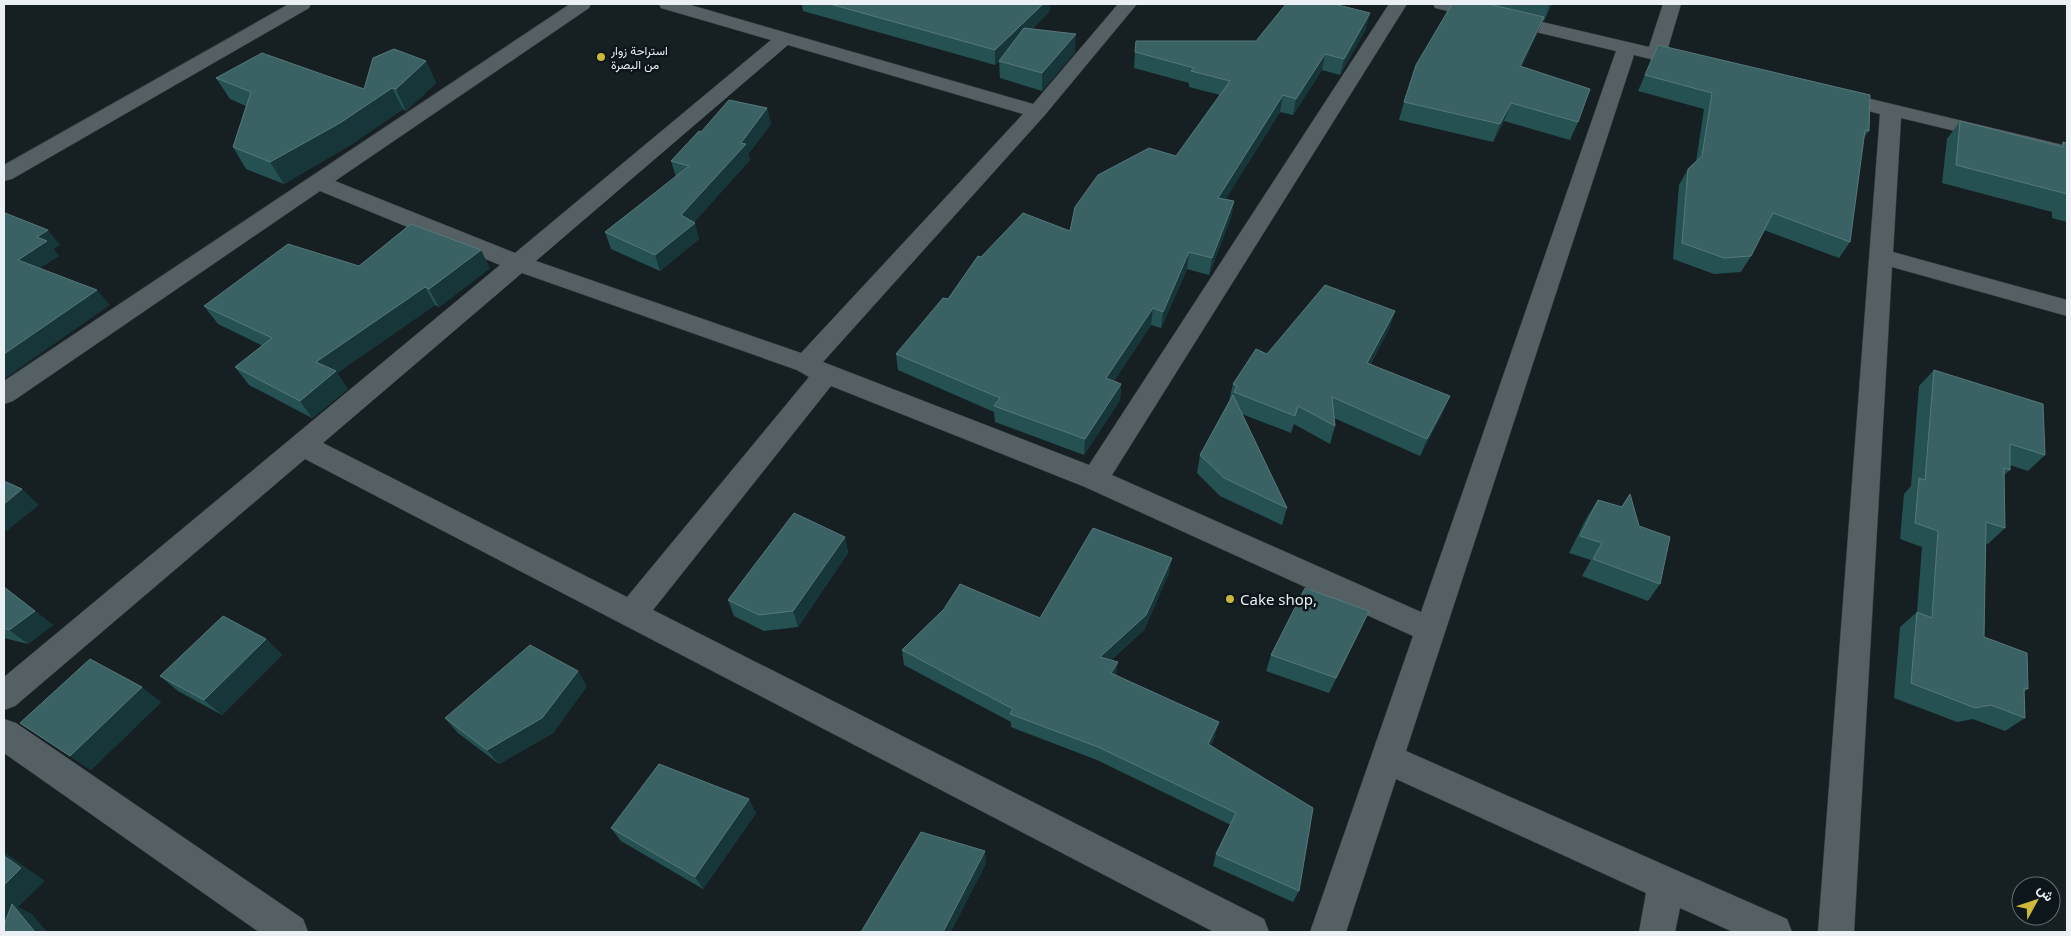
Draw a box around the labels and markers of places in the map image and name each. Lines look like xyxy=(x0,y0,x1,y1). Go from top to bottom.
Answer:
place label: استراحة زوار من البصرة xyxy=(610,42,668,73)
marker: استراحة زوار من البصرة xyxy=(595,51,607,63)
place label: Cake shop, xyxy=(1240,589,1317,609)
marker: Cake shop, xyxy=(1224,593,1236,605)

